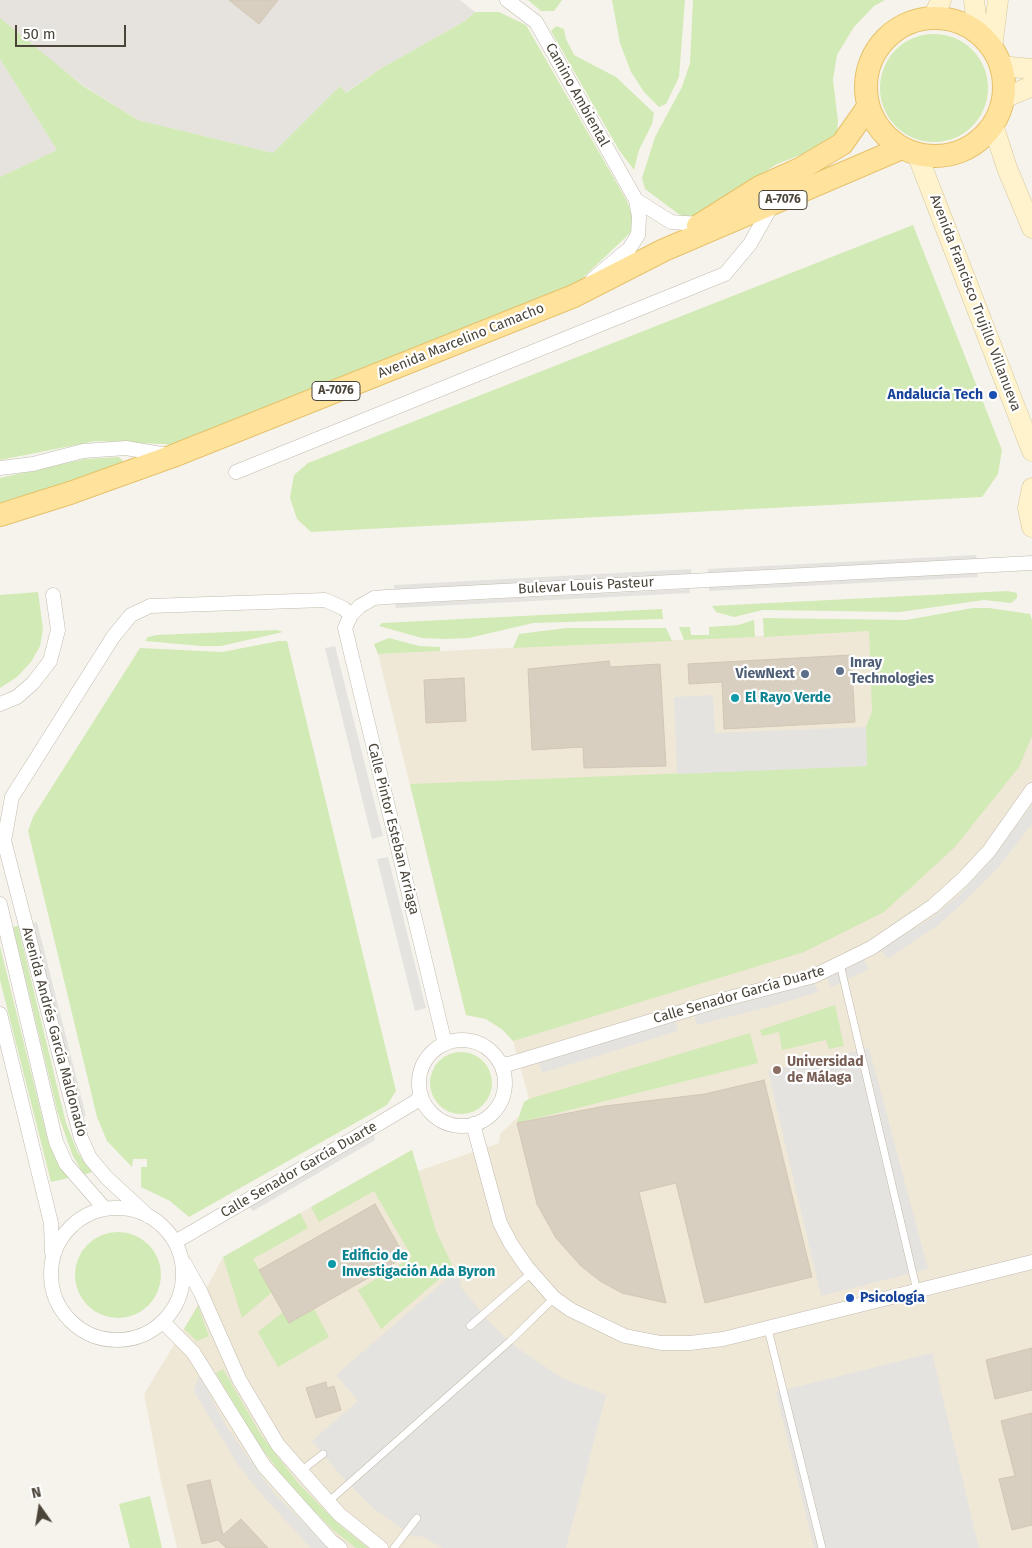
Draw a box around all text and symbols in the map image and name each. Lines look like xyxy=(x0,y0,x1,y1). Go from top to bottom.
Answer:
scale bar xyxy=(18,15,129,47)
text: 50 m xyxy=(23,25,56,43)
street label: Camino Ambiental xyxy=(542,40,612,150)
road number: A-7076 xyxy=(759,190,807,210)
street label: Avenida Francisco Trujillo Villanueva xyxy=(926,192,1024,414)
street label: Avenida Marcelino Camacho xyxy=(375,300,547,382)
road number: A-7076 xyxy=(312,382,360,401)
place label: Andalucía Tech xyxy=(888,387,983,403)
marker: Andalucía Tech xyxy=(987,389,999,401)
street label: Bulevar Louis Pasteur xyxy=(518,574,654,598)
place label: Inray Technologies xyxy=(850,655,934,688)
marker: Inray Technologies xyxy=(834,665,846,677)
place label: ViewNext xyxy=(735,666,795,682)
marker: ViewNext xyxy=(799,668,811,680)
place label: El Rayo Verde xyxy=(745,690,831,706)
marker: El Rayo Verde xyxy=(729,692,741,704)
street label: Calle Pintor Esteban Arriaga xyxy=(364,742,422,916)
street label: Avenida Andrés García Maldonado xyxy=(18,925,90,1139)
street label: Calle Senador García Duarte xyxy=(651,962,827,1028)
place label: Universidad de Málaga xyxy=(787,1054,864,1086)
marker: Universidad de Málaga xyxy=(771,1064,783,1076)
street label: Calle Senador García Duarte xyxy=(218,1118,380,1222)
place label: Edificio de Investigación Ada Byron xyxy=(342,1248,495,1280)
marker: Edificio de Investigación Ada Byron xyxy=(326,1258,338,1270)
place label: Psicología xyxy=(860,1290,925,1306)
marker: Psicología xyxy=(844,1292,856,1304)
north arrow xyxy=(15,1483,65,1533)
text: N xyxy=(30,1484,43,1502)

